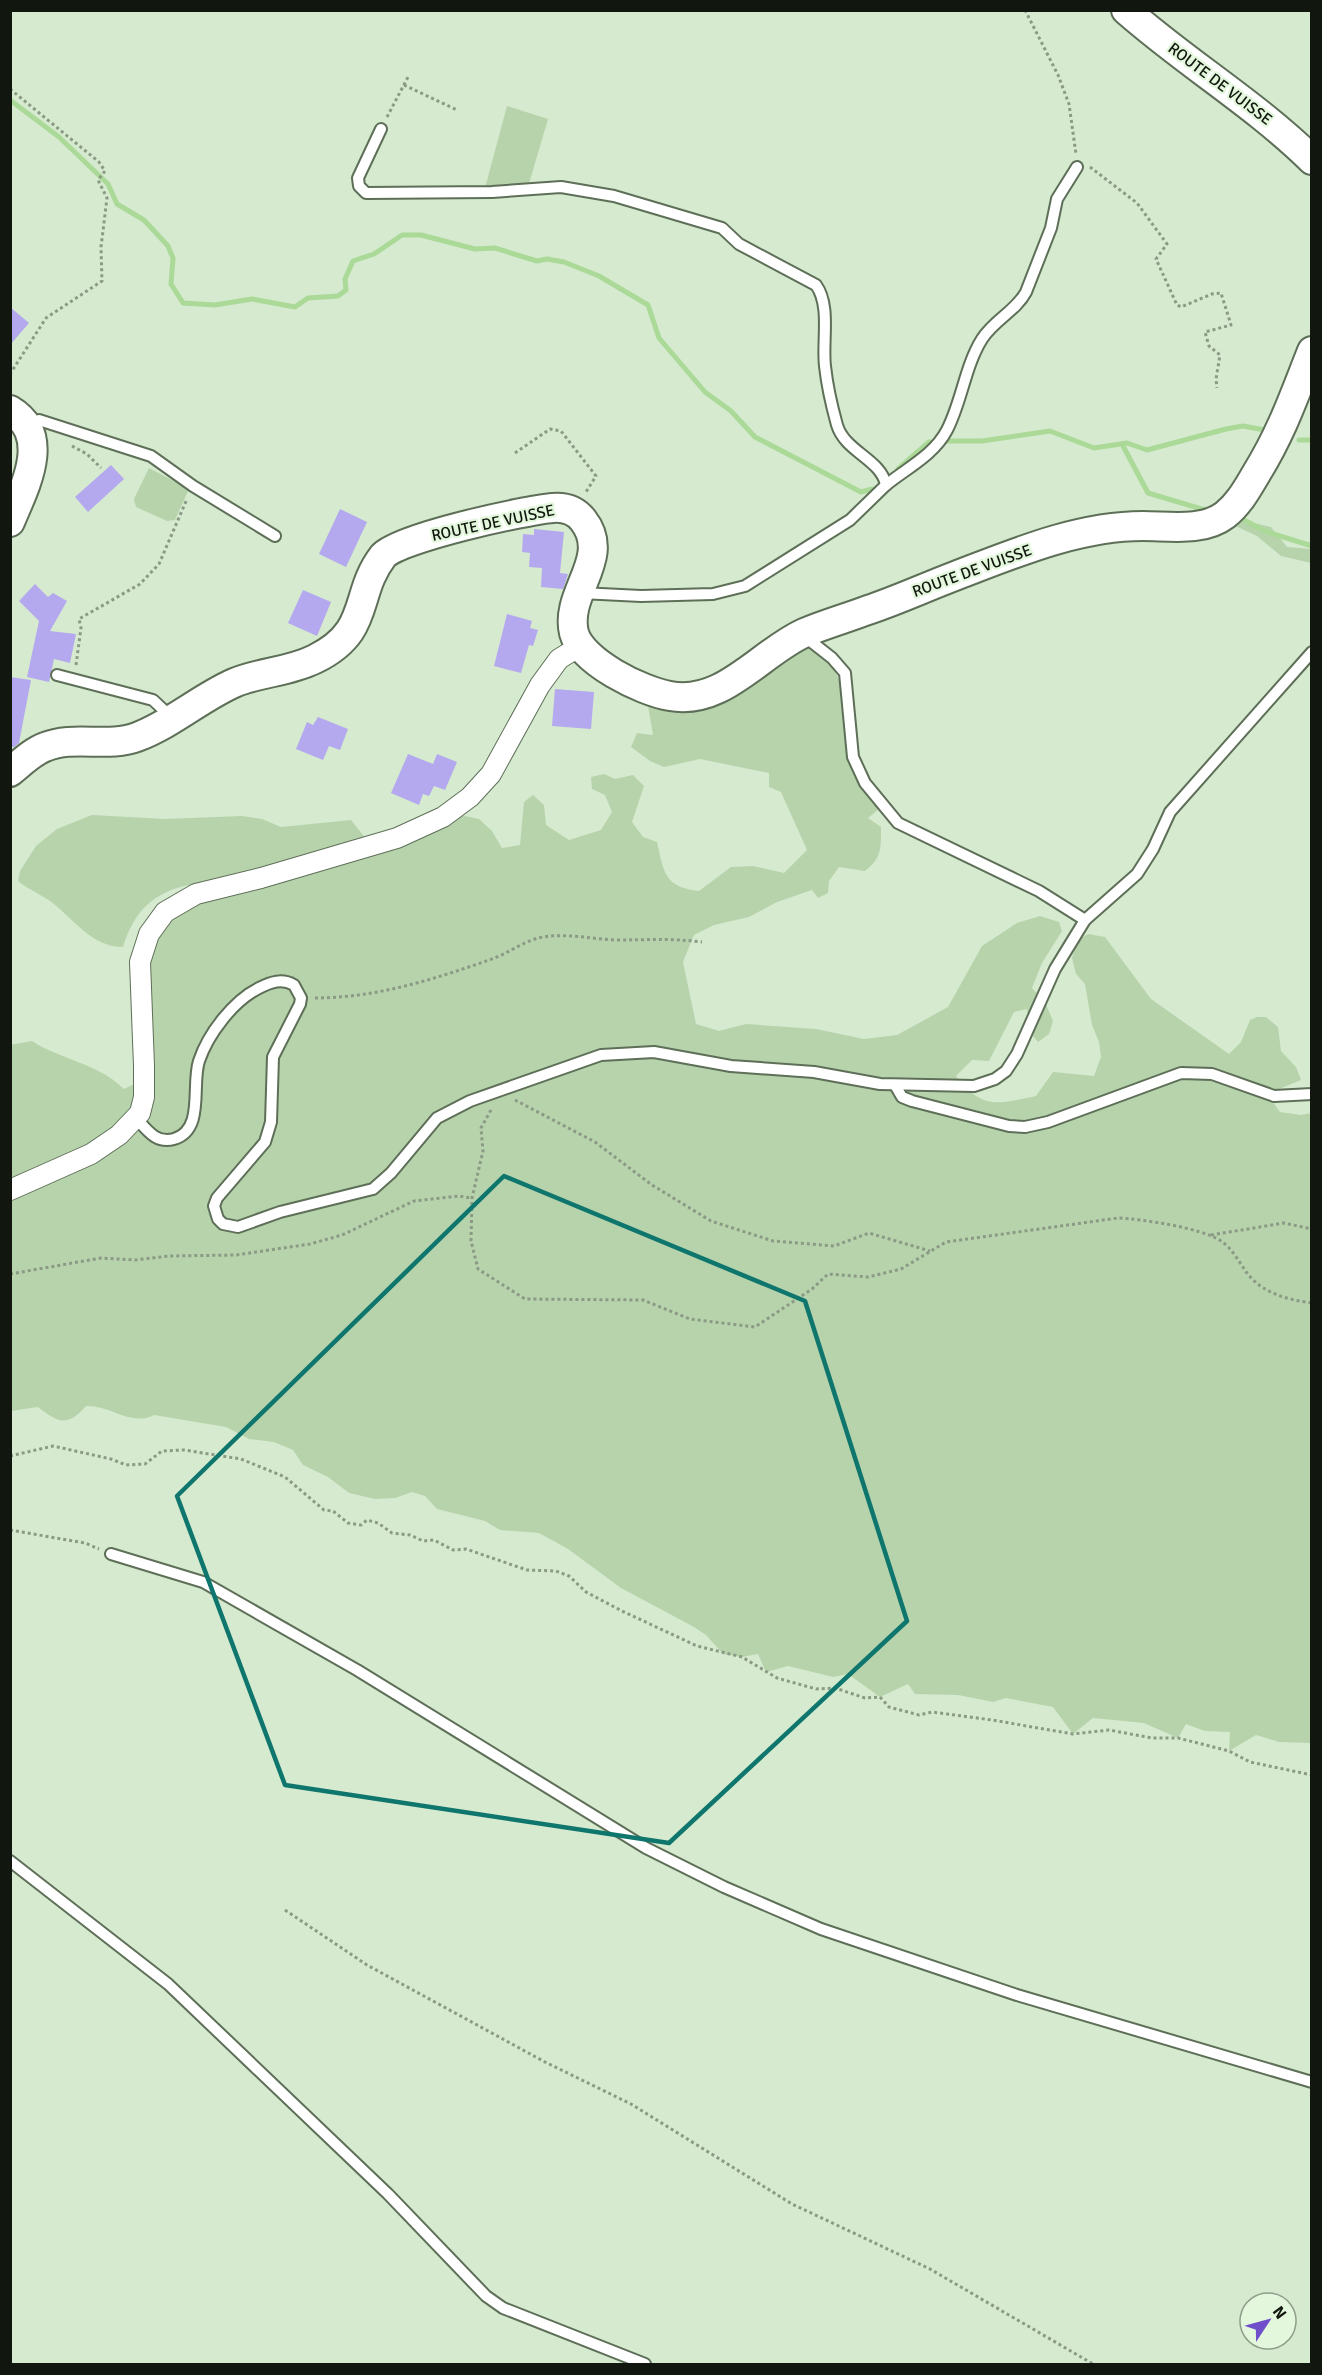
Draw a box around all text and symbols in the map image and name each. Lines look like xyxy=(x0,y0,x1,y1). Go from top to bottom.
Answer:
street label: ROUTE DE VUISSE xyxy=(1164,38,1276,130)
street label: ROUTE DE VUISSE xyxy=(430,500,556,546)
street label: ROUTE DE VUISSE xyxy=(910,540,1034,602)
north arrow xyxy=(1238,2291,1298,2351)
text: N xyxy=(1268,2302,1291,2323)

